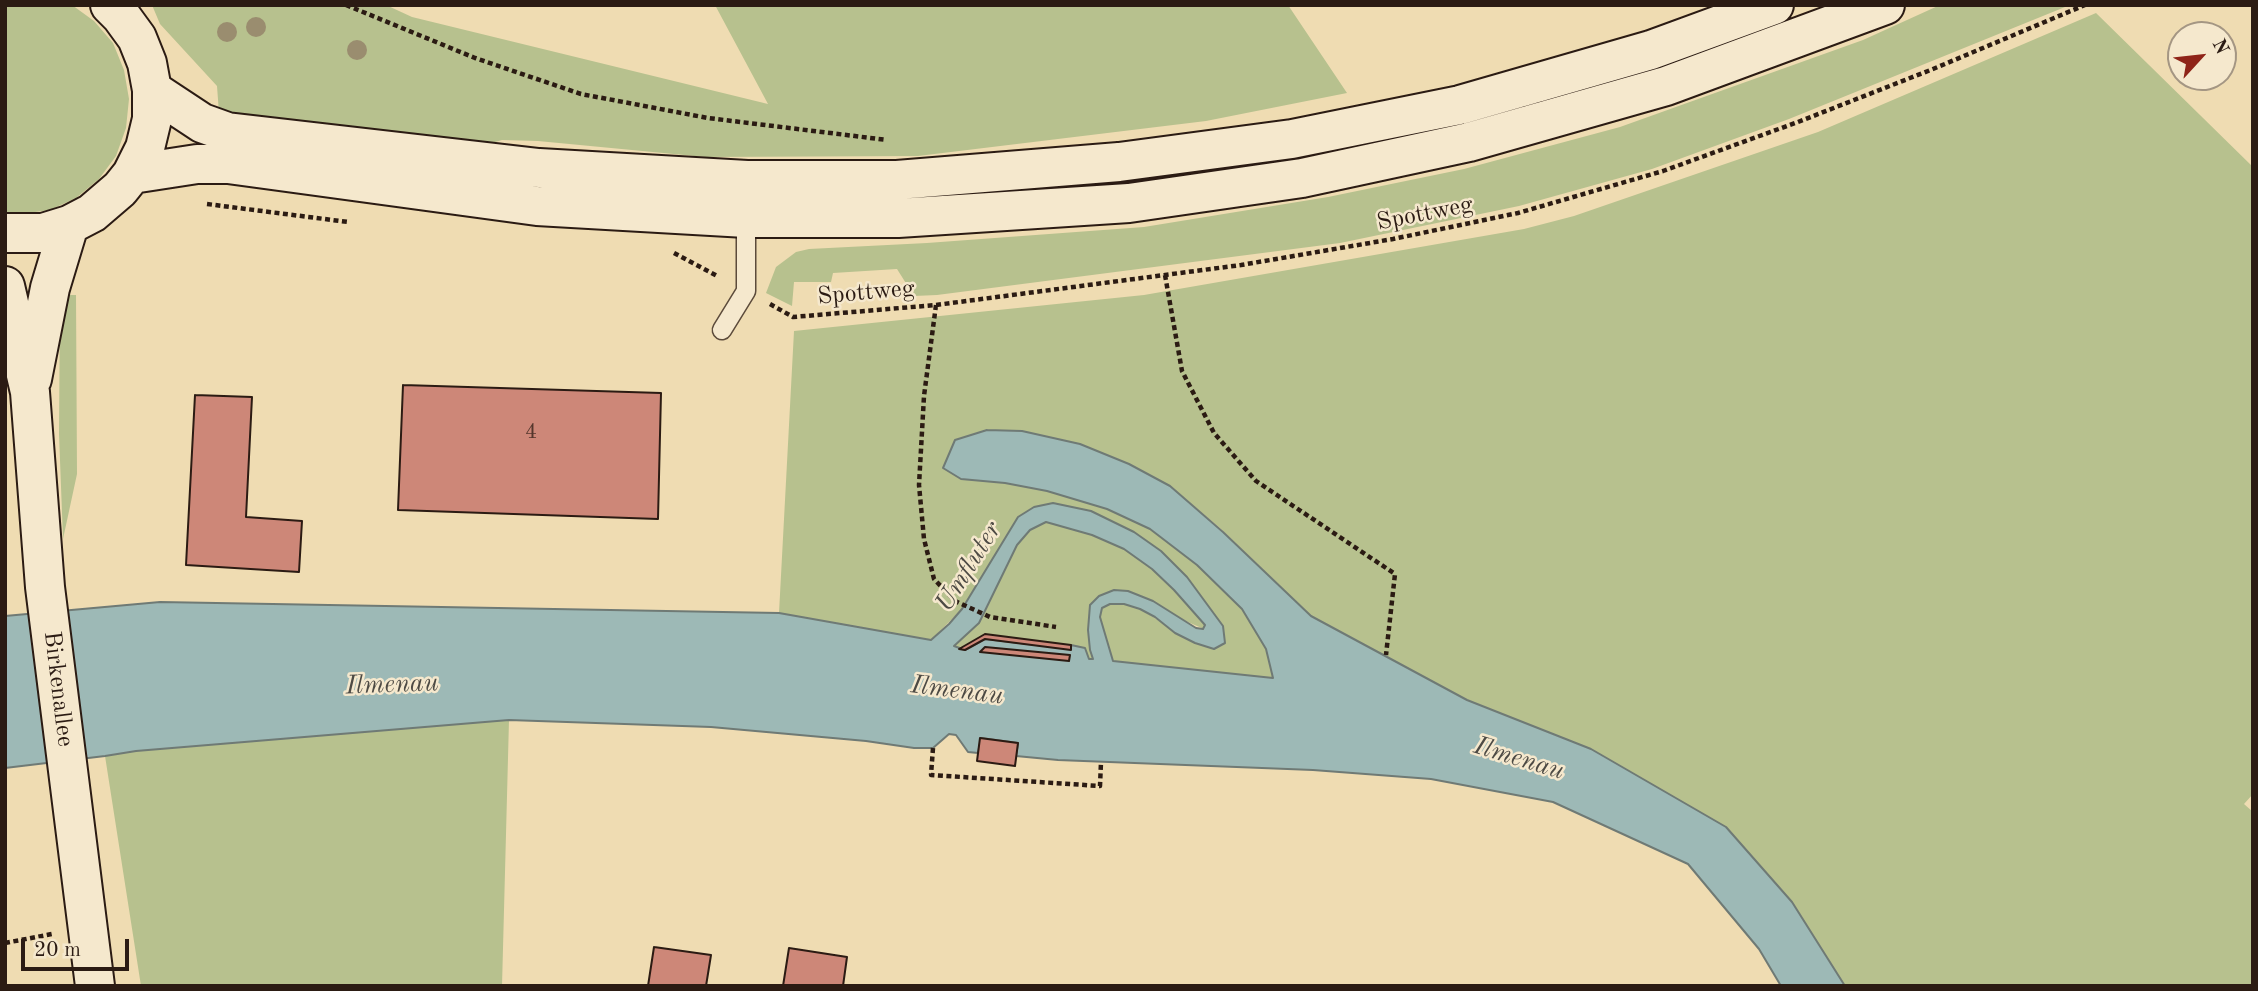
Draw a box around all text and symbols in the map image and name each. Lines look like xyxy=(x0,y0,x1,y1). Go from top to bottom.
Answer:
north arrow xyxy=(2167,21,2237,91)
text: N xyxy=(2208,36,2231,58)
street label: Spottweg xyxy=(1374,191,1476,237)
street label: Spottweg xyxy=(816,274,916,312)
house number: 4 xyxy=(525,419,537,445)
water label: Umfluter xyxy=(929,516,1009,618)
street label: Birkenallee xyxy=(37,630,79,748)
water label: Ilmenau xyxy=(345,668,439,702)
water label: Ilmenau xyxy=(909,670,1005,712)
water label: Ilmenau xyxy=(1470,730,1568,788)
scale bar xyxy=(24,925,133,969)
text: 20 m xyxy=(34,940,81,961)

